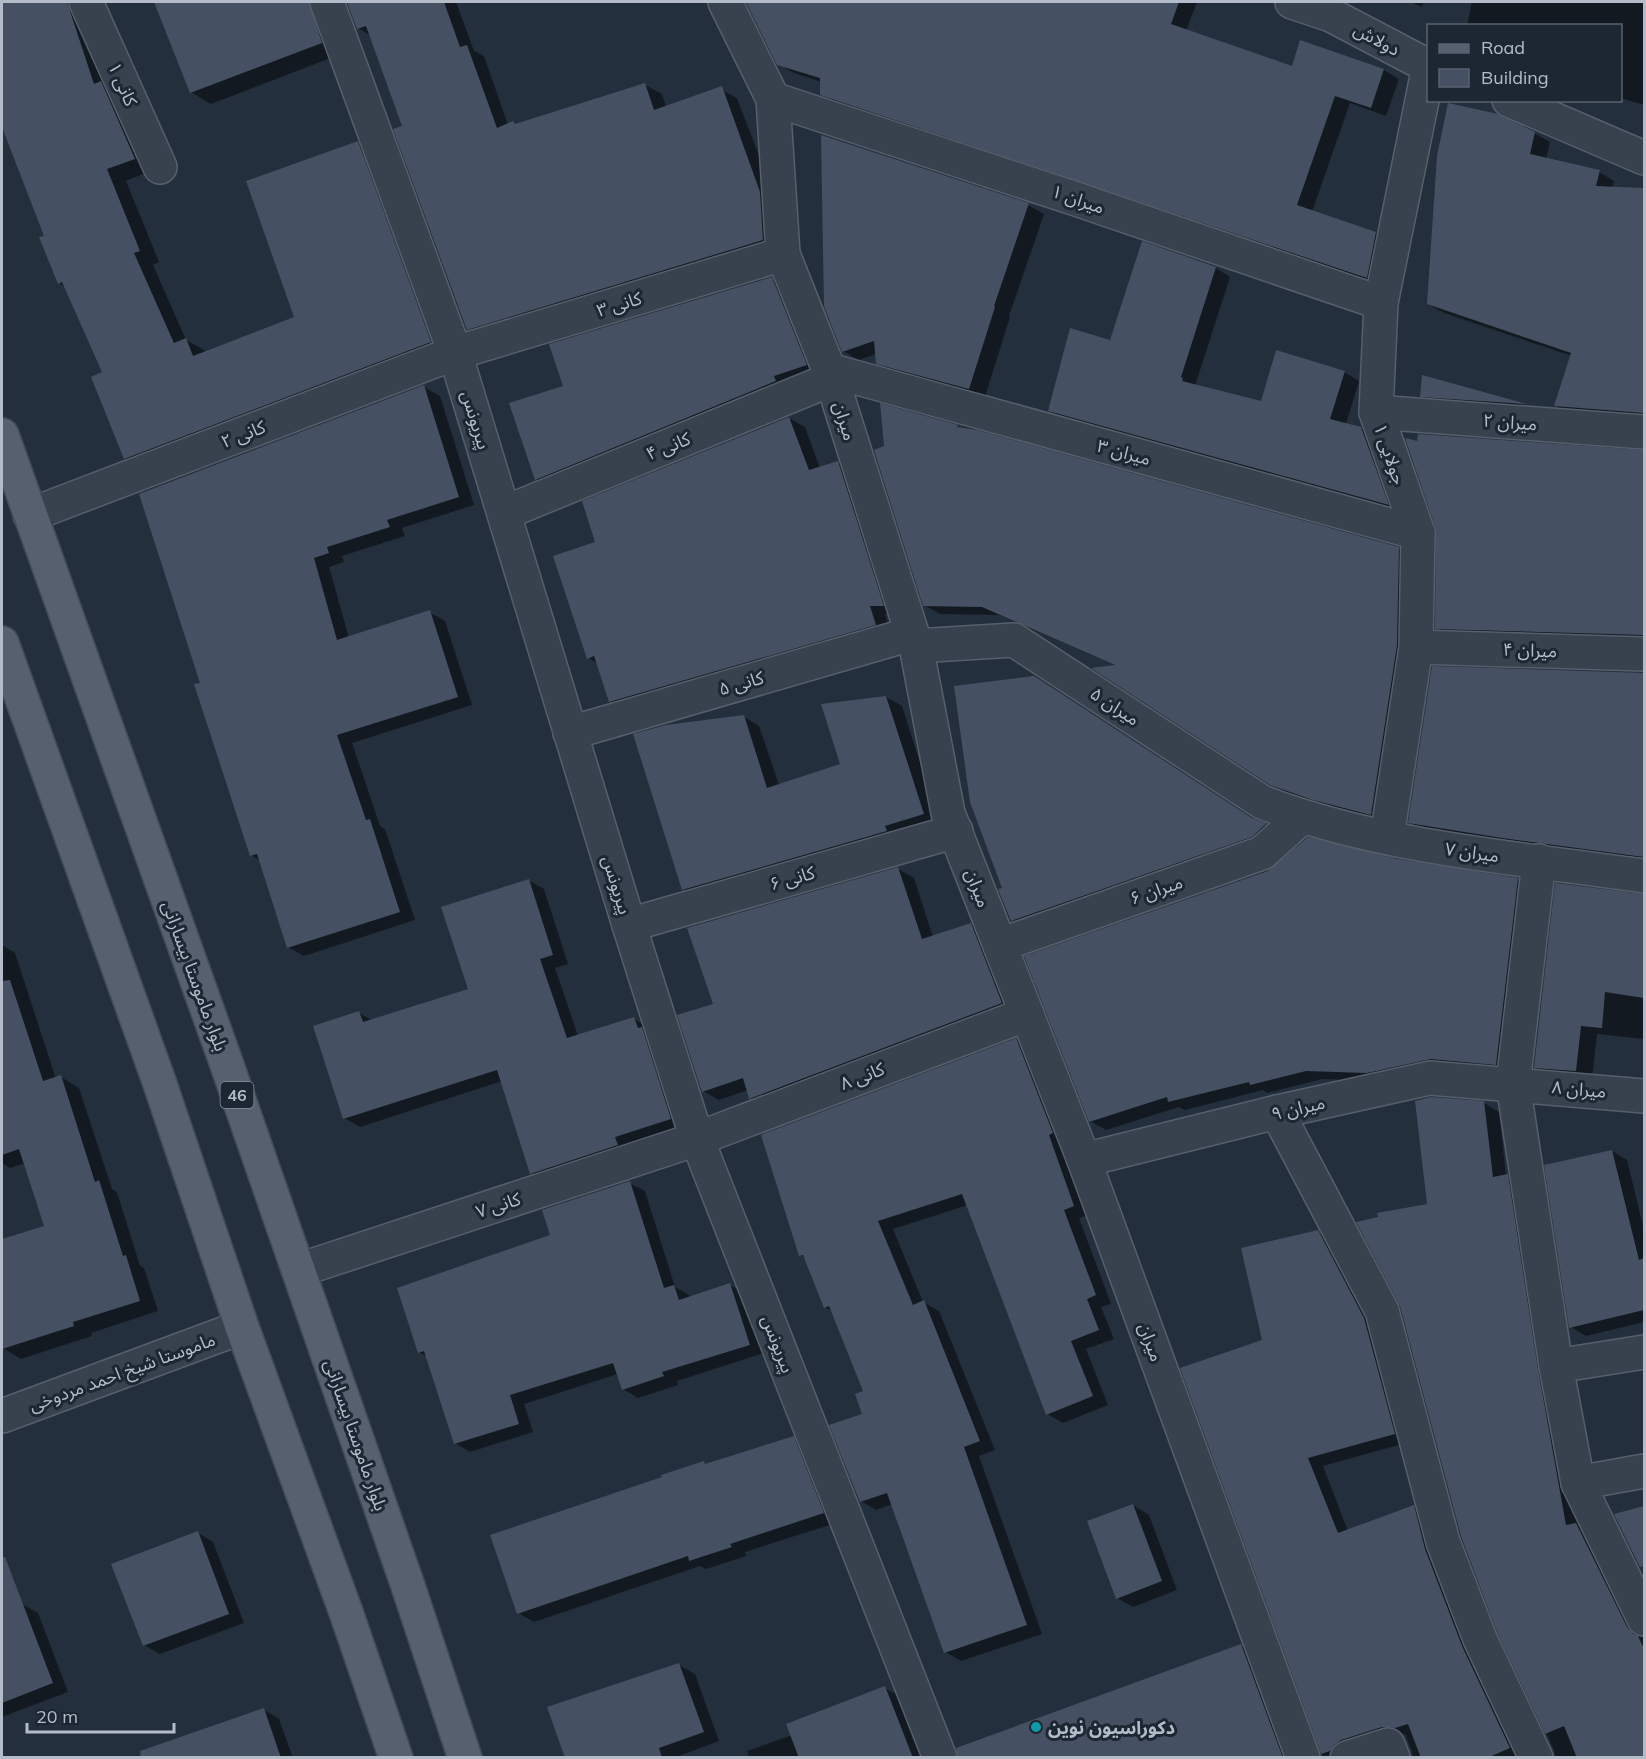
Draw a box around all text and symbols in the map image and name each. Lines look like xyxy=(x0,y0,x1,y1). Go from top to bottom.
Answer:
street label: دولاش xyxy=(1350,17,1404,61)
legend xyxy=(1427,24,1622,102)
text: Road xyxy=(1481,36,1525,59)
street label: کانی ۱ xyxy=(103,58,143,110)
text: Building xyxy=(1481,66,1549,89)
street label: میران ۱ xyxy=(1049,179,1107,219)
street label: کانی ۳ xyxy=(594,286,645,322)
street label: پیریونس xyxy=(456,388,496,452)
street label: میران xyxy=(828,399,862,443)
street label: میران ۲ xyxy=(1482,409,1538,435)
street label: کانی ۲ xyxy=(218,415,269,453)
street label: جولایی ۱ xyxy=(1369,420,1411,488)
street label: کانی ۴ xyxy=(642,427,694,465)
street label: میران ۳ xyxy=(1095,434,1153,470)
street label: میران ۴ xyxy=(1502,638,1558,662)
street label: کانی ۵ xyxy=(716,665,767,700)
street label: میران ۵ xyxy=(1086,682,1144,730)
street label: میران ۷ xyxy=(1443,837,1501,867)
street label: پیریونس xyxy=(597,853,637,917)
street label: کانی ۶ xyxy=(767,860,818,895)
street label: میران xyxy=(960,865,996,911)
street label: میران ۶ xyxy=(1127,870,1185,910)
street label: بلوار ماموستا بیسارانی xyxy=(157,898,233,1054)
street label: کانی ۸ xyxy=(837,1057,888,1095)
street label: میران ۸ xyxy=(1551,1075,1607,1103)
road number: 46 xyxy=(220,1082,254,1108)
street label: میران ۹ xyxy=(1269,1091,1327,1125)
street label: کانی ۷ xyxy=(473,1187,524,1223)
street label: پیریونس xyxy=(756,1312,800,1376)
street label: میران xyxy=(1133,1320,1169,1364)
street label: ماموستا شیخ احمد مردوخی xyxy=(26,1328,219,1418)
street label: بلوار ماموستا بیسارانی xyxy=(319,1356,393,1514)
scale bar xyxy=(27,1696,174,1734)
text: 20 m xyxy=(36,1705,78,1728)
place label: دکوراسیون نوین xyxy=(1048,1716,1175,1739)
marker: دکوراسیون نوین xyxy=(1029,1720,1043,1734)

